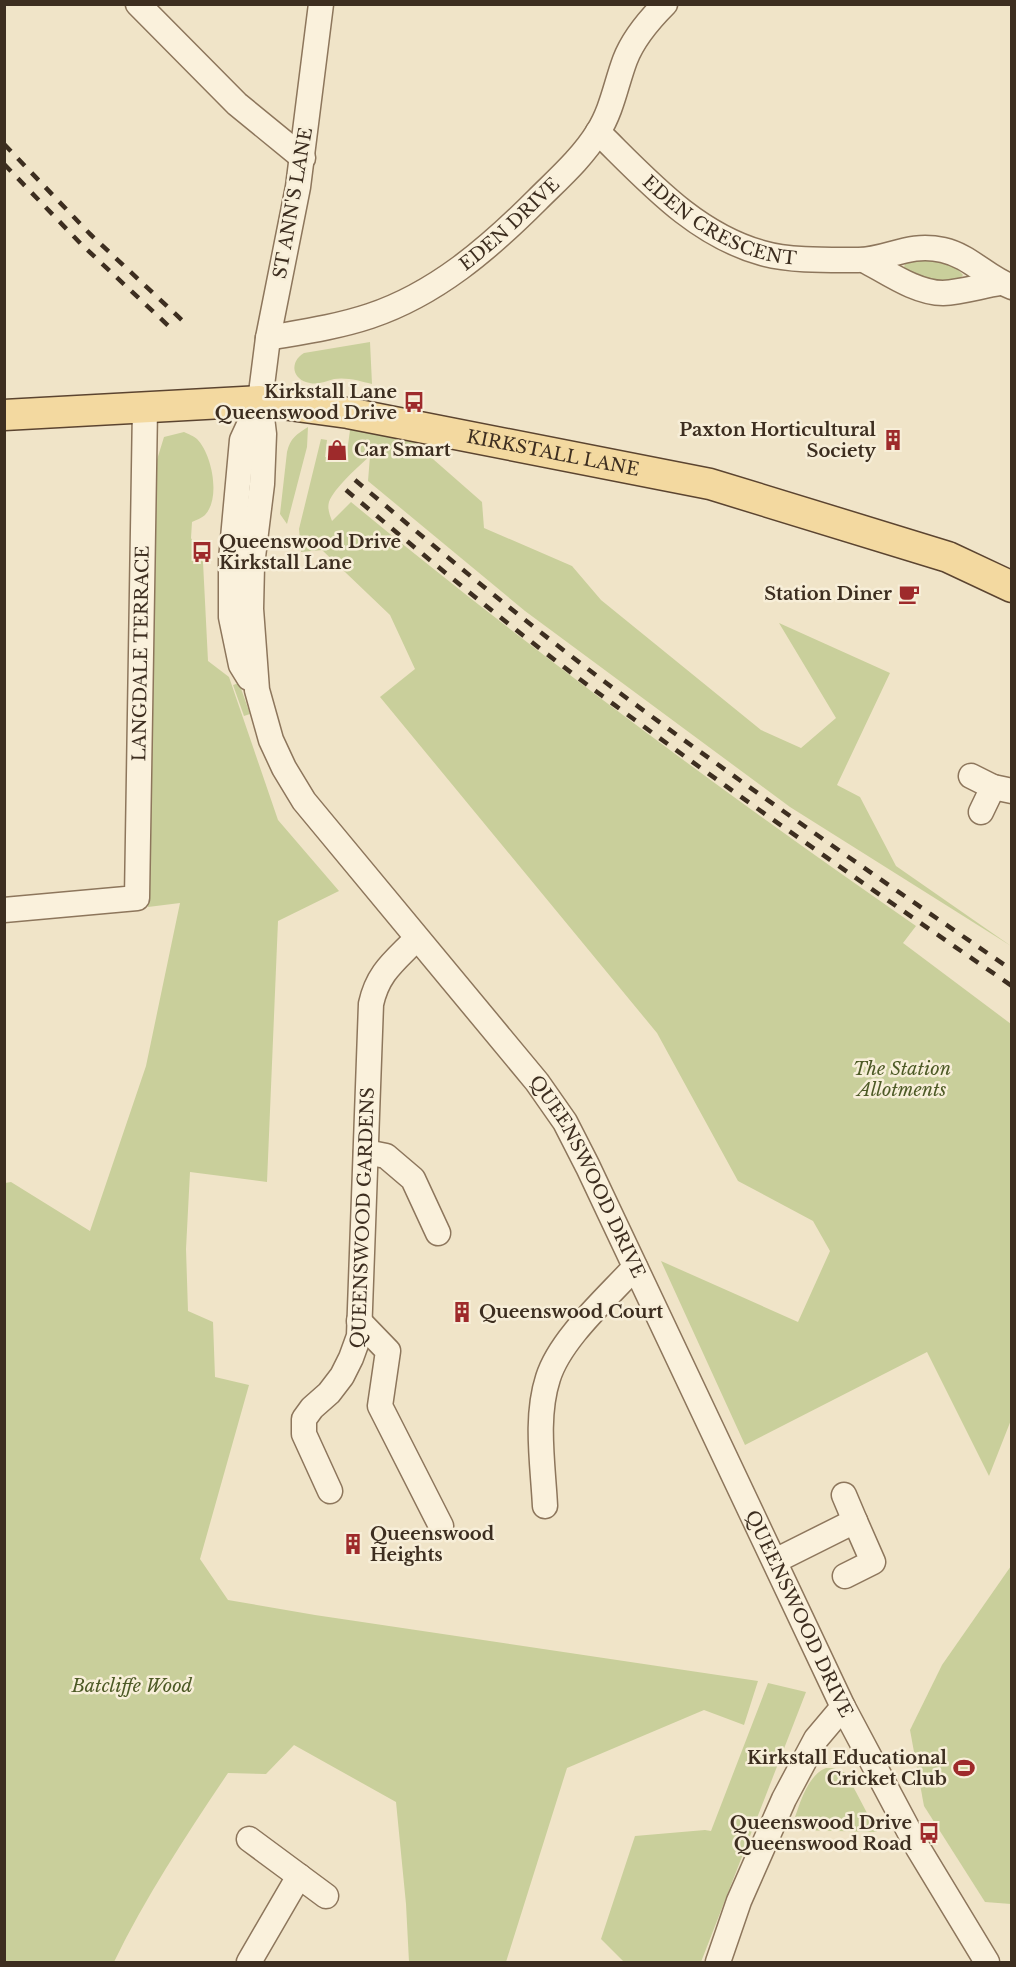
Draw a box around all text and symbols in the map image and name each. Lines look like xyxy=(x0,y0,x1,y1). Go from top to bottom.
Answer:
street label: ST ANN'S LANE xyxy=(269,126,317,280)
street label: EDEN CRESCENT xyxy=(638,171,798,270)
street label: EDEN DRIVE xyxy=(455,173,564,275)
place label: Kirkstall Lane Queenswood Drive xyxy=(215,381,397,424)
bus stop icon: Kirkstall Lane Queenswood Drive xyxy=(402,390,426,414)
place label: Paxton Horticultural Society xyxy=(679,419,877,462)
street label: KIRKSTALL LANE xyxy=(465,426,641,481)
building icon: Paxton Horticultural Society xyxy=(881,428,905,452)
shop icon: Car Smart xyxy=(325,438,349,462)
place label: Car Smart xyxy=(354,439,451,461)
place label: Queenswood Drive Kirkstall Lane xyxy=(219,531,401,574)
bus stop icon: Queenswood Drive Kirkstall Lane xyxy=(190,540,214,564)
street label: LANGDALE TERRACE xyxy=(128,546,154,762)
cafe icon: Station Diner xyxy=(897,582,921,606)
place label: Station Diner xyxy=(764,583,892,605)
park label: The Station Allotments xyxy=(853,1058,951,1101)
street label: QUEENSWOOD DRIVE xyxy=(525,1071,650,1281)
street label: QUEENSWOOD GARDENS xyxy=(344,1087,379,1352)
building icon: Queenswood Court xyxy=(450,1300,474,1324)
place label: Queenswood Court xyxy=(479,1301,663,1323)
street label: QUEENSWOOD DRIVE xyxy=(741,1507,857,1721)
place label: Queenswood Heights xyxy=(370,1523,495,1566)
building icon: Queenswood Heights xyxy=(341,1532,365,1556)
park label: Batcliffe Wood xyxy=(71,1675,193,1697)
place label: Kirkstall Educational Cricket Club xyxy=(747,1747,948,1790)
sports icon: Kirkstall Educational Cricket Club xyxy=(952,1756,976,1780)
place label: Queenswood Drive Queenswood Road xyxy=(730,1812,912,1855)
bus stop icon: Queenswood Drive Queenswood Road xyxy=(917,1821,941,1845)

